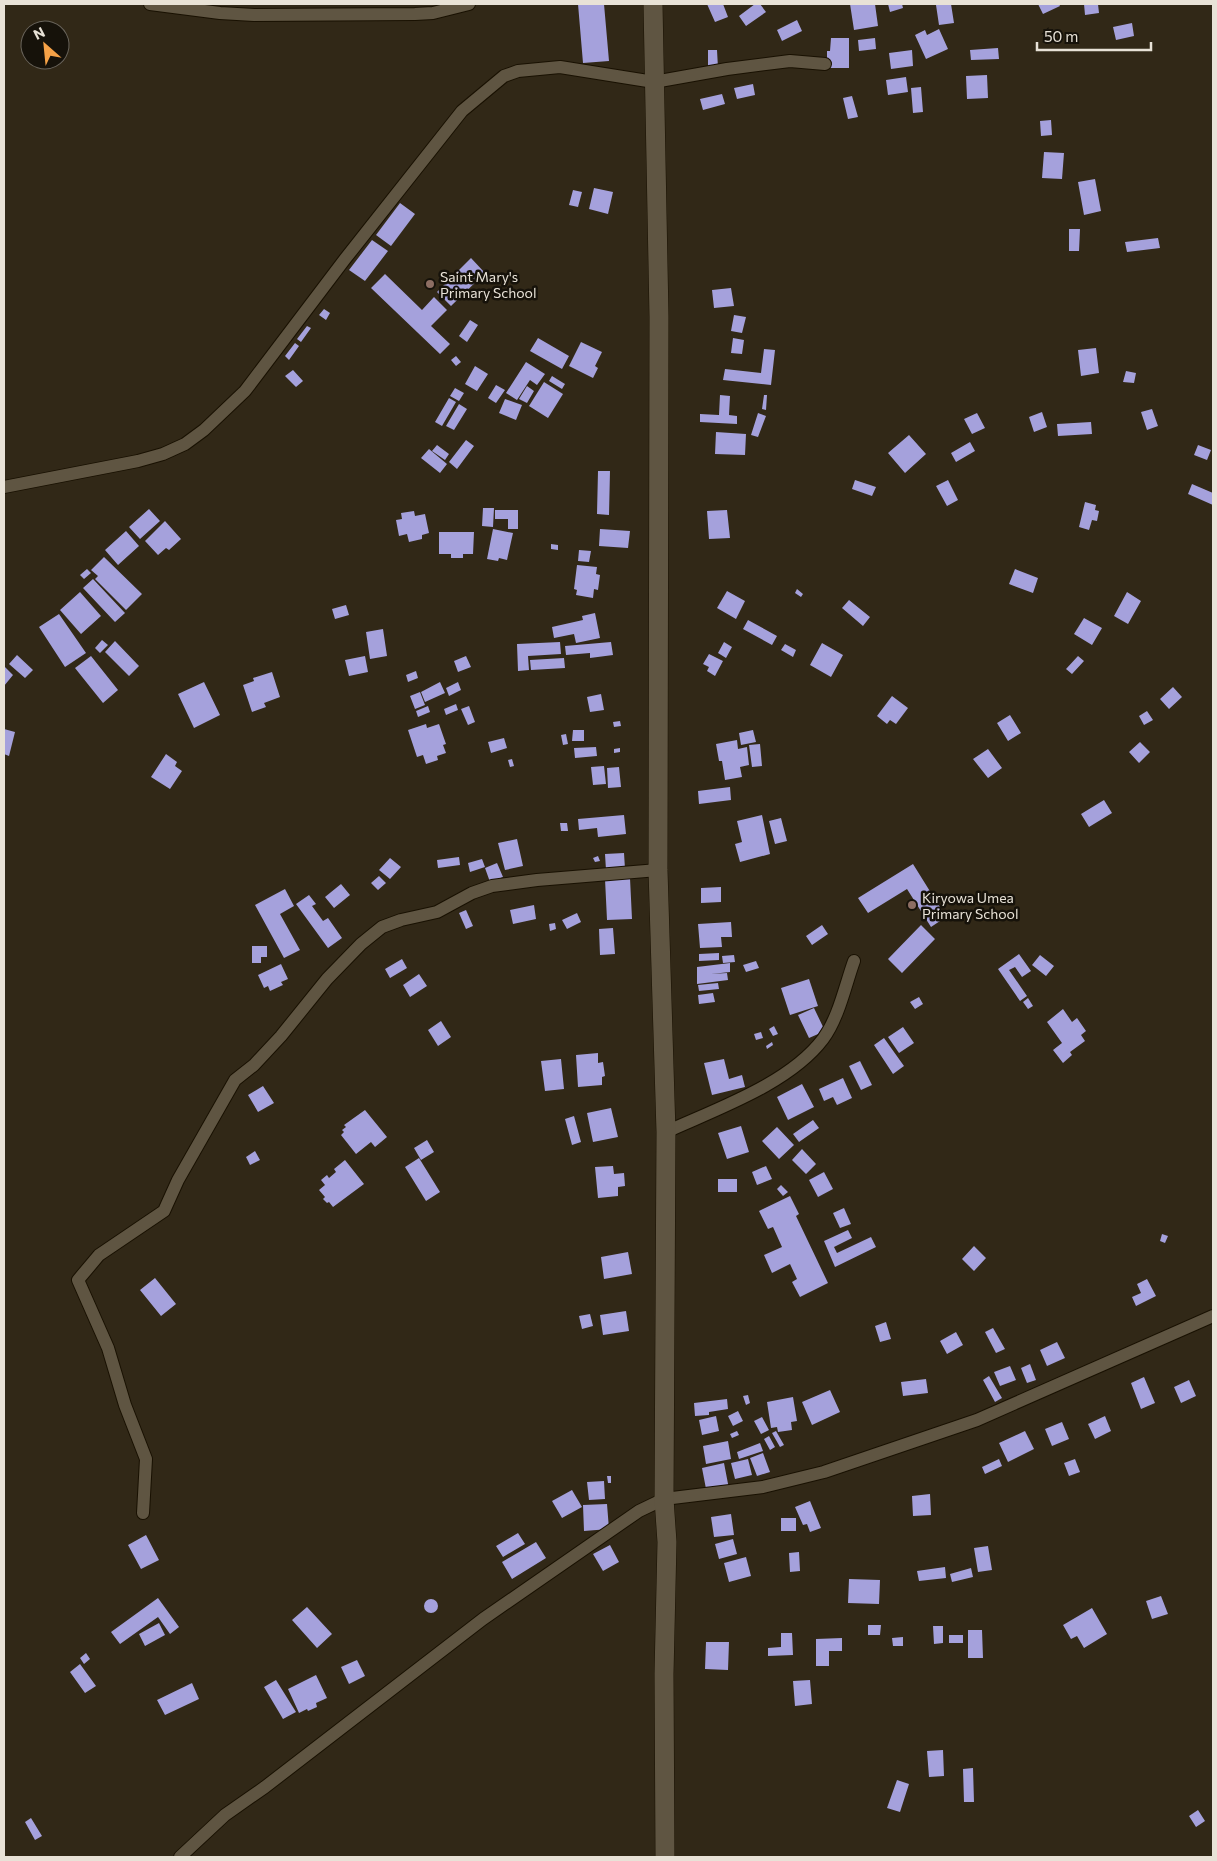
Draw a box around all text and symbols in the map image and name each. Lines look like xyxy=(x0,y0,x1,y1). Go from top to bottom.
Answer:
north arrow xyxy=(20,20,70,70)
scale bar xyxy=(1037,20,1151,52)
text: N xyxy=(30,23,47,43)
text: 50 m xyxy=(1044,27,1078,45)
place label: Saint Mary's Primary School xyxy=(440,268,536,301)
marker: Saint Mary's Primary School xyxy=(424,278,436,290)
place label: Kiryowa Umea Primary School xyxy=(922,889,1018,922)
marker: Kiryowa Umea Primary School xyxy=(906,899,918,911)

